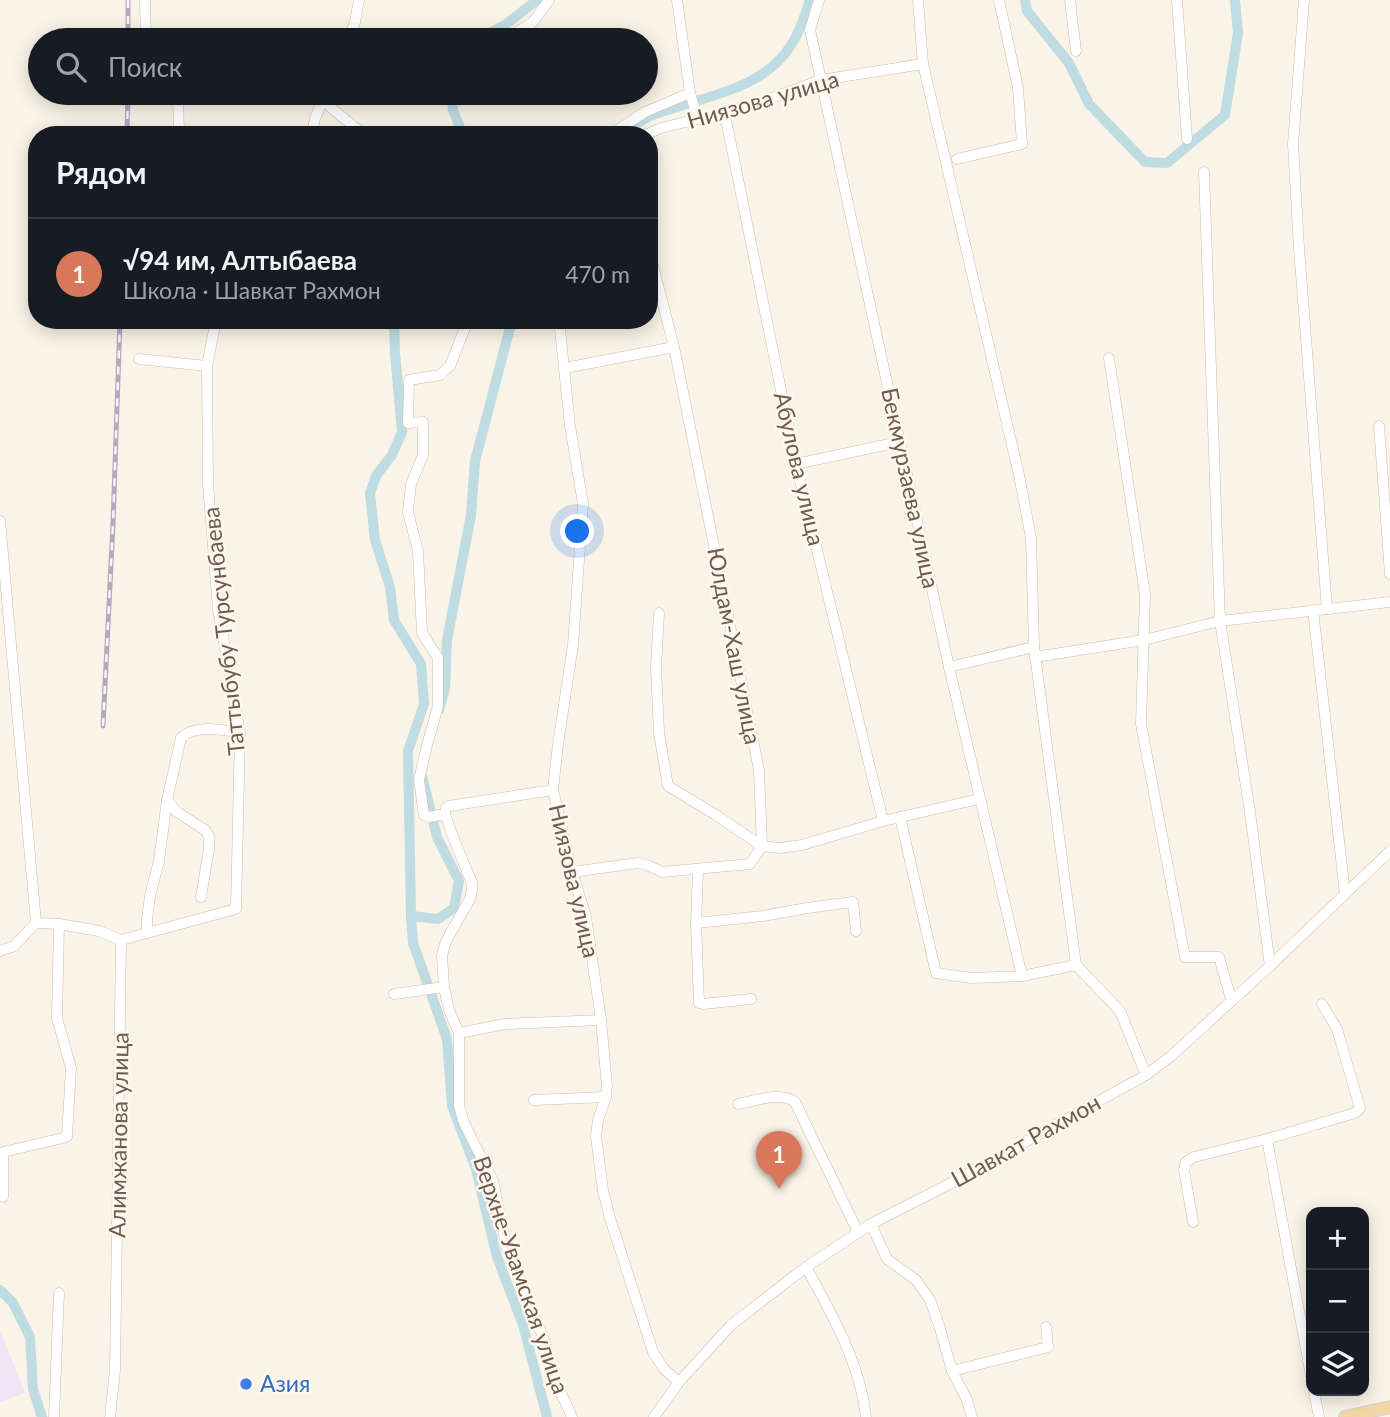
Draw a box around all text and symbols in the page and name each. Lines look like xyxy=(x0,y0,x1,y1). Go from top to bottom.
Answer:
search box xyxy=(28,28,658,105)
icon: search xyxy=(52,48,90,86)
text: Поиск xyxy=(108,51,182,83)
street label: Ниязова улица xyxy=(683,64,842,134)
text: Рядом xyxy=(56,154,146,190)
text: √94 им, Алтыбаева xyxy=(123,244,357,276)
text: 1 xyxy=(72,260,86,288)
text: 470 m xyxy=(565,260,630,288)
text: Школа · Шавкат Рахмон xyxy=(123,276,381,304)
street label: Бекмурзаева улица xyxy=(876,385,946,591)
street label: Абулова улица xyxy=(769,389,831,548)
street label: Таттыбубу Турсунбаева xyxy=(196,506,250,757)
your location xyxy=(560,514,594,548)
street label: Юлдам-Хаш улица xyxy=(702,545,768,747)
street label: Ниязова улица xyxy=(544,801,606,960)
street label: Алимжанова улица xyxy=(102,1032,134,1238)
street label: Шавкат Рахмон xyxy=(946,1088,1105,1193)
pin: 1 xyxy=(756,1131,802,1189)
street label: Верхне-Увамская улица xyxy=(468,1152,576,1397)
map controls xyxy=(1306,1207,1369,1396)
button: + xyxy=(1306,1207,1369,1270)
button: − xyxy=(1306,1270,1369,1333)
button: layers xyxy=(1306,1333,1369,1396)
place label: Азия xyxy=(260,1369,310,1397)
marker: Азия xyxy=(238,1376,254,1392)

